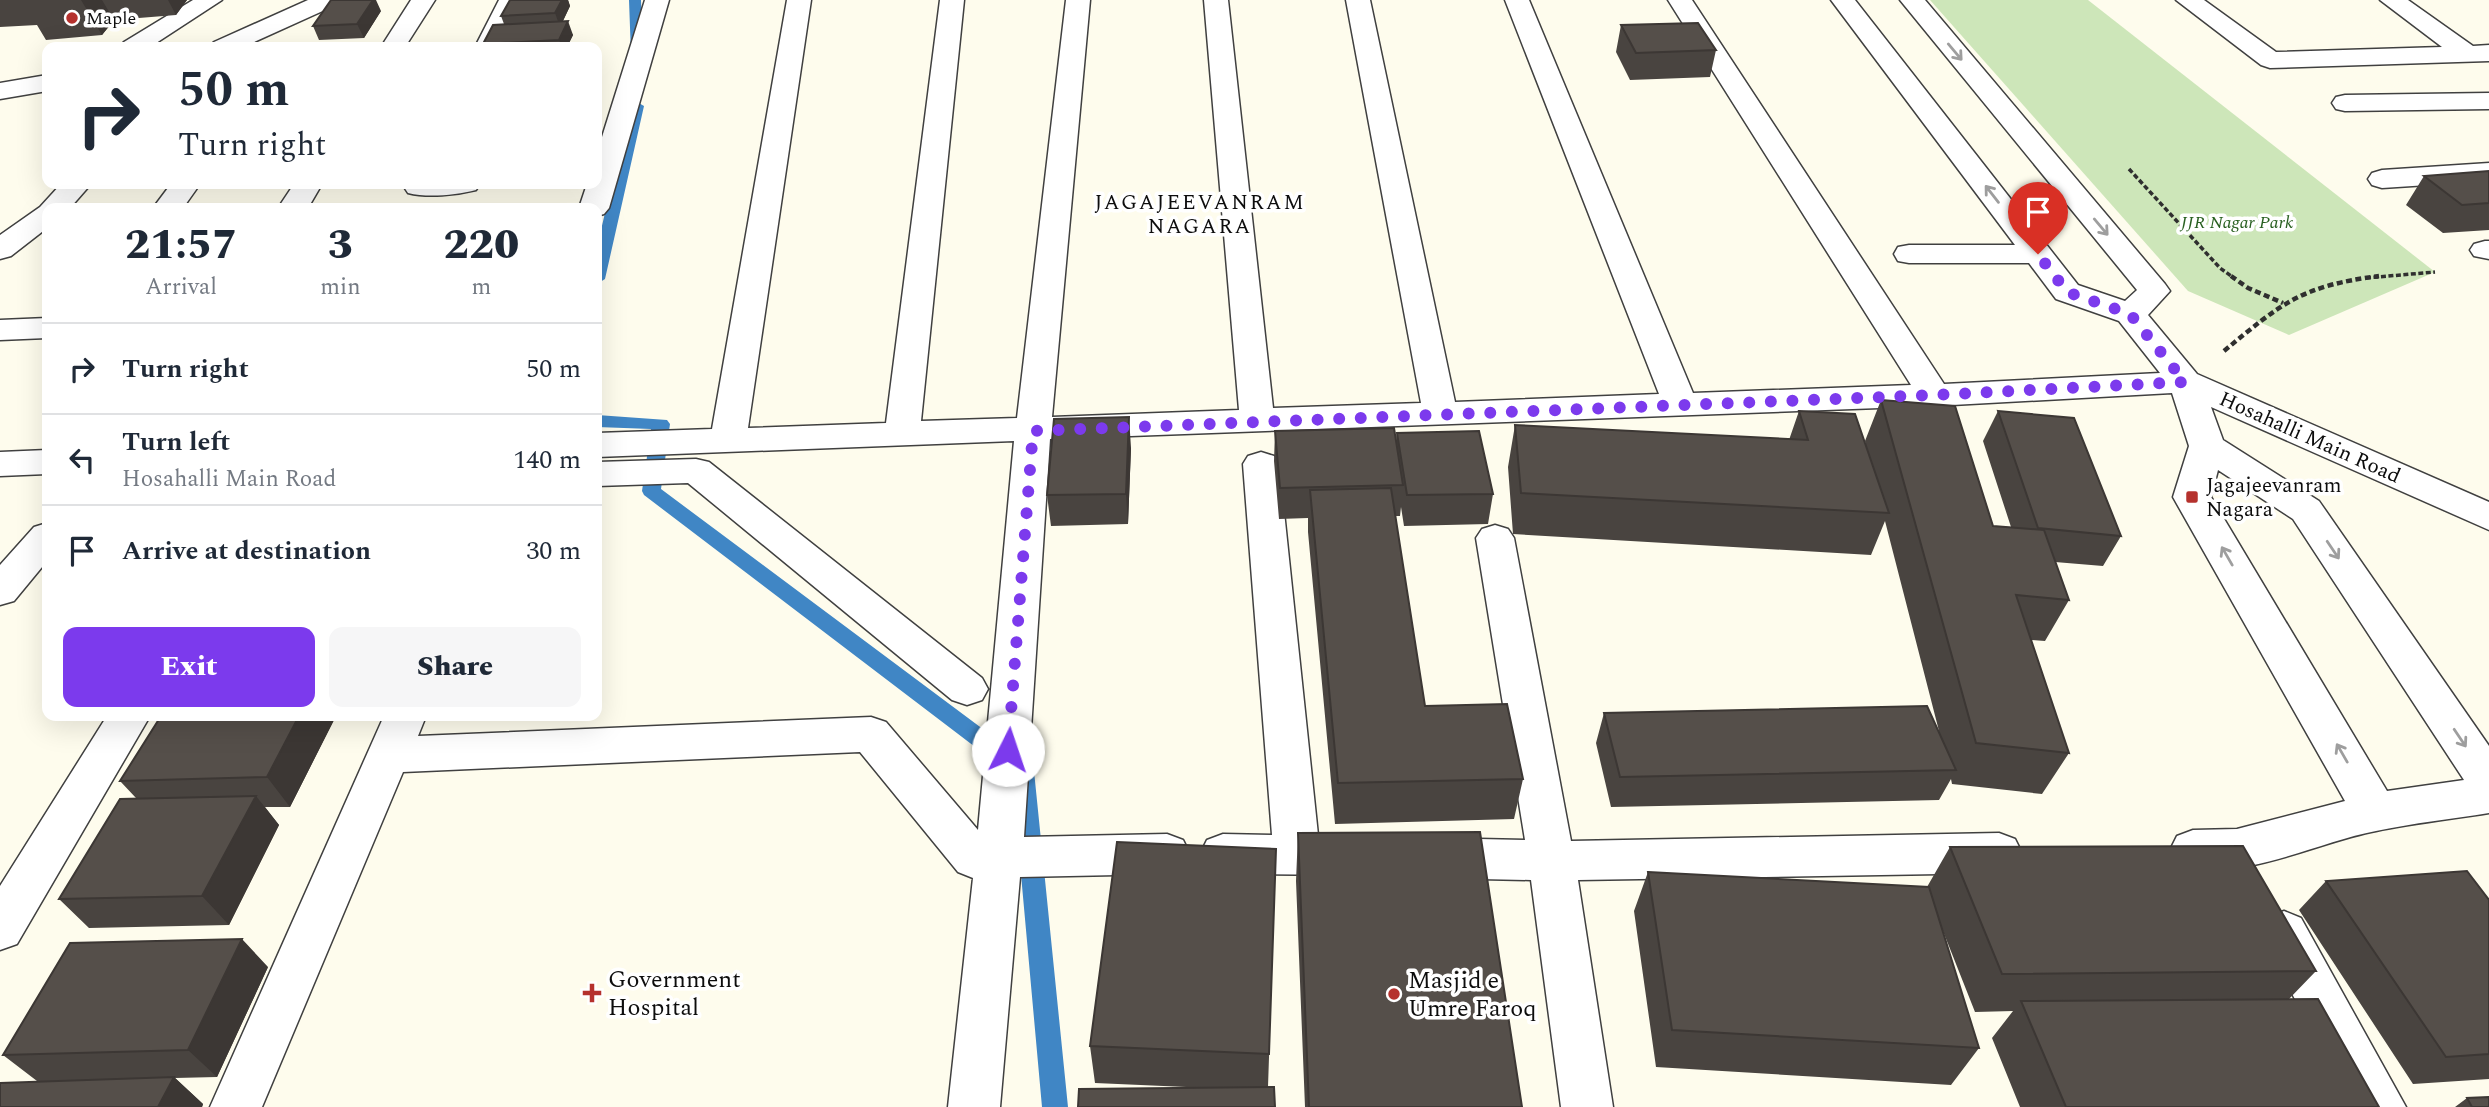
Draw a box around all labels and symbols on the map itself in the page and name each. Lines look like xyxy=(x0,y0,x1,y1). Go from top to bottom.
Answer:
place label: Maple xyxy=(86,5,136,32)
marker: Maple xyxy=(64,10,80,26)
one-way arrow xyxy=(1948,43,1963,61)
pin xyxy=(2008,182,2068,254)
one-way arrow xyxy=(1984,185,1999,203)
district label: JAGAJEEVANRAM NAGARA xyxy=(1094,187,1306,243)
park label: JJR Nagar Park xyxy=(2179,209,2294,236)
one-way arrow xyxy=(2093,218,2109,236)
street label: Hosahalli Main Road xyxy=(2214,383,2406,492)
place label: Jagajeevanram Nagara xyxy=(2206,470,2342,526)
marker: Jagajeevanram Nagara xyxy=(2184,489,2200,505)
one-way arrow xyxy=(2326,540,2340,559)
one-way arrow xyxy=(2220,547,2234,567)
position arrow xyxy=(971,713,1045,787)
one-way arrow xyxy=(2453,728,2467,748)
one-way arrow xyxy=(2334,743,2348,763)
place label: Government Hospital xyxy=(608,962,741,1026)
place label: Masjid e Umre Faroq xyxy=(1408,963,1537,1027)
marker: Government Hospital xyxy=(582,983,602,1003)
marker: Masjid e Umre Faroq xyxy=(1386,986,1402,1002)

